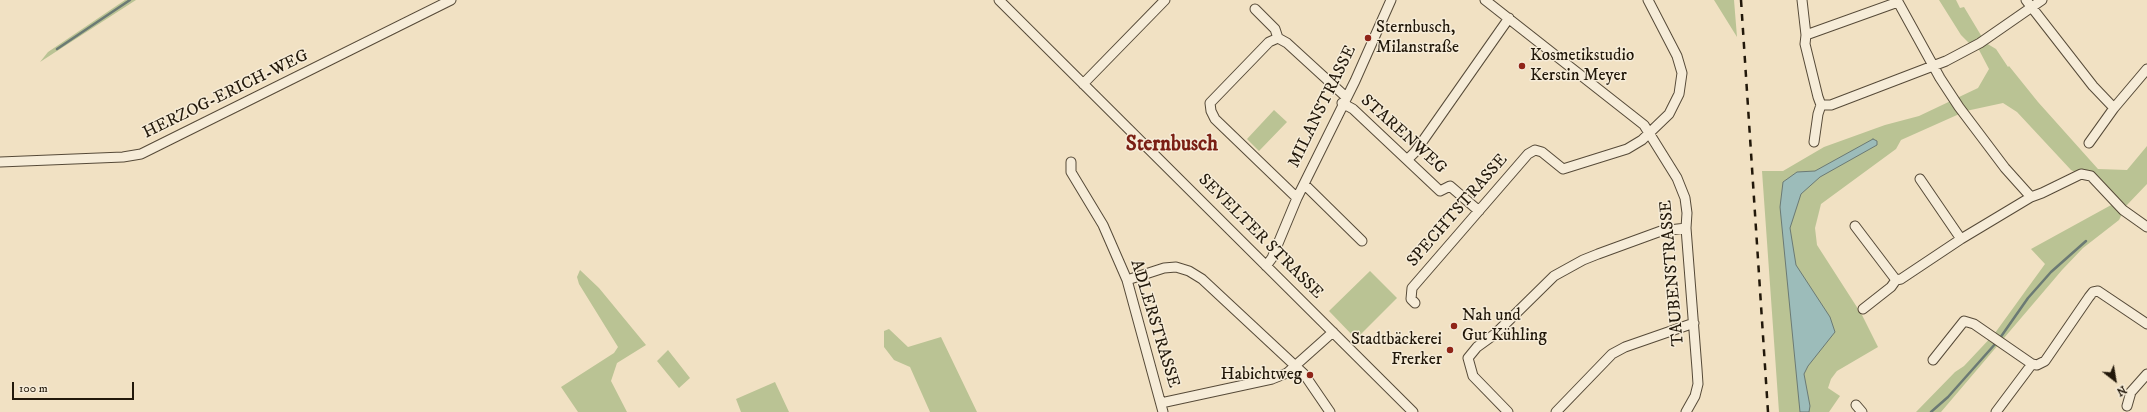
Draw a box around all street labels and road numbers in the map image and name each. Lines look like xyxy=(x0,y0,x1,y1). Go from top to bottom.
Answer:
street label: MILANSTRASSE xyxy=(1285,43,1361,171)
street label: HERZOG-ERICH-WEG xyxy=(140,46,312,144)
street label: STARENWEG xyxy=(1356,91,1450,179)
street label: SPECHTSTRASSE xyxy=(1403,150,1513,272)
street label: SEVELTER STRASSE xyxy=(1193,170,1327,304)
street label: TAUBENSTRASSE xyxy=(1656,199,1690,347)
street label: ADLERSTRASSE xyxy=(1125,258,1183,390)

